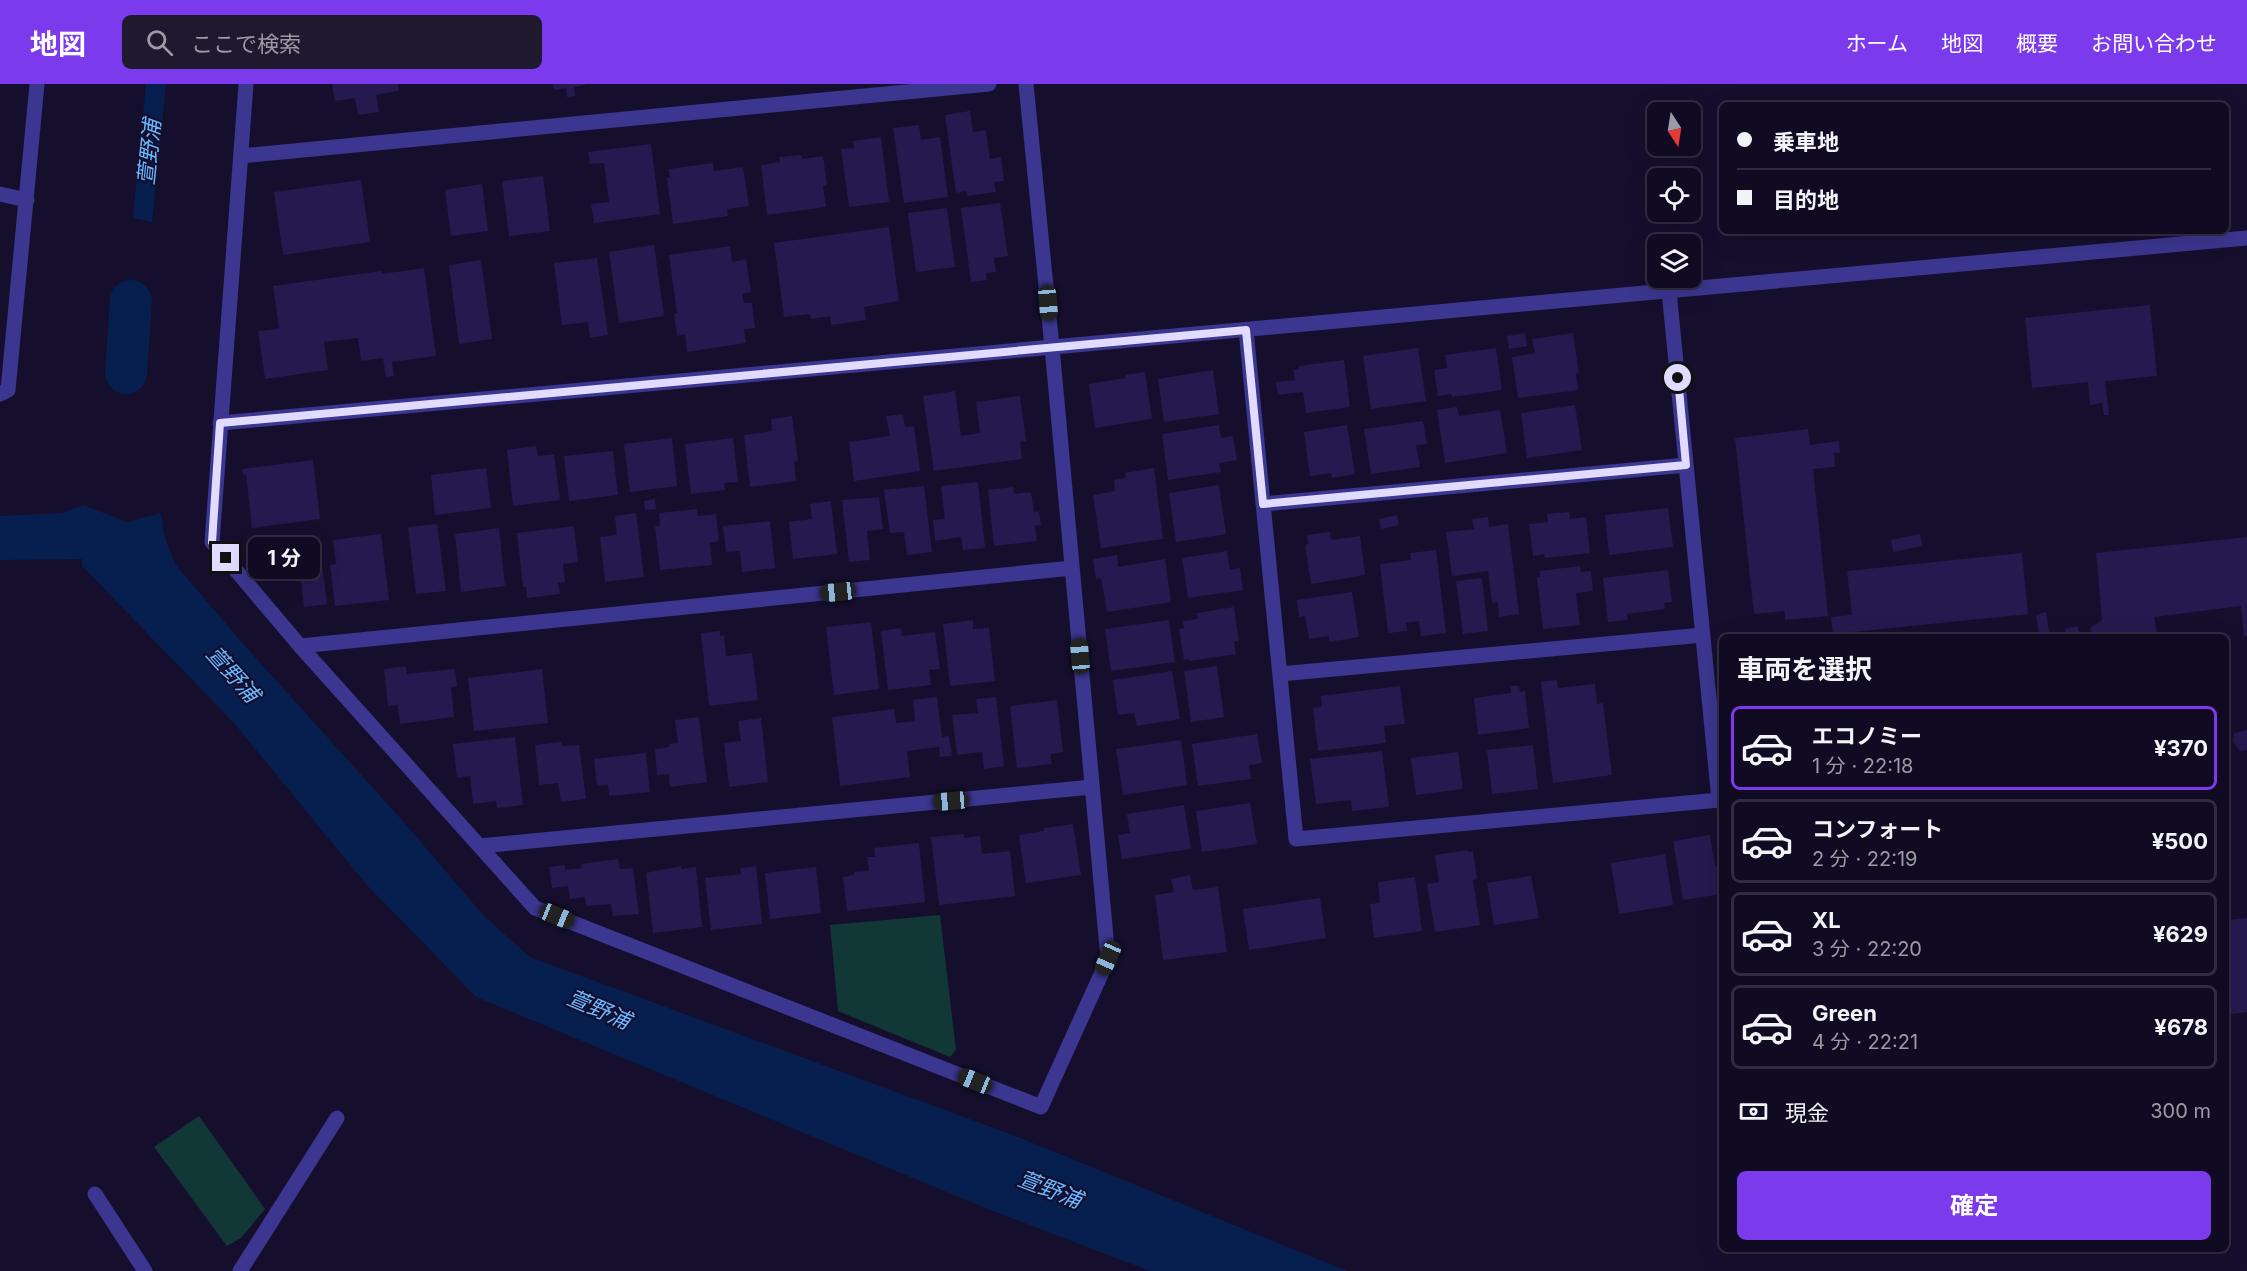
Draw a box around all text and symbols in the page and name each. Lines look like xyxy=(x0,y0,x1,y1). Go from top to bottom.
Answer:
search box xyxy=(122,15,542,69)
icon: search xyxy=(143,26,176,59)
text: 地図 xyxy=(30,27,86,61)
text: ここで検索 xyxy=(191,31,301,57)
text: ホーム xyxy=(1846,31,1908,56)
text: 地図 xyxy=(1941,31,1983,56)
text: 概要 xyxy=(2016,31,2058,56)
text: お問い合わせ xyxy=(2091,31,2217,56)
north arrow xyxy=(1647,102,1701,156)
map controls xyxy=(1647,102,1701,288)
water label: 萱野浦 xyxy=(133,115,166,186)
text: 乗車地 xyxy=(1773,129,1839,155)
button: locate xyxy=(1647,168,1701,222)
text: 目的地 xyxy=(1773,187,1839,213)
button: layers xyxy=(1647,234,1701,288)
car xyxy=(1037,284,1059,322)
route start xyxy=(1664,364,1691,391)
callout: 1 分 xyxy=(247,537,319,579)
route end xyxy=(212,544,239,571)
text: 1 分 xyxy=(267,546,301,570)
car xyxy=(819,581,857,603)
car xyxy=(1069,637,1091,675)
water label: 萱野浦 xyxy=(201,641,267,709)
text: 車両を選択 xyxy=(1737,653,1872,686)
icon: car xyxy=(1740,721,1794,775)
text: エコノミー xyxy=(1812,723,1922,749)
text: ¥370 xyxy=(2154,735,2208,761)
text: 1 分 · 22:18 xyxy=(1812,754,1913,778)
car xyxy=(932,790,970,812)
icon: car xyxy=(1740,814,1794,868)
text: コンフォート xyxy=(1812,816,1943,842)
text: ¥500 xyxy=(2152,828,2208,854)
text: 2 分 · 22:19 xyxy=(1812,847,1918,871)
car xyxy=(537,901,577,931)
icon: car xyxy=(1740,907,1794,961)
text: XL xyxy=(1812,907,1841,933)
text: ¥629 xyxy=(2153,921,2208,947)
text: 3 分 · 22:20 xyxy=(1812,937,1922,961)
car xyxy=(1092,938,1124,978)
water label: 萱野浦 xyxy=(564,984,637,1035)
icon: car xyxy=(1740,1000,1794,1054)
text: Green xyxy=(1812,1000,1877,1026)
text: ¥678 xyxy=(2154,1014,2208,1040)
text: 4 分 · 22:21 xyxy=(1812,1030,1918,1054)
car xyxy=(955,1066,995,1096)
icon: cash xyxy=(1737,1095,1770,1128)
text: 300 m xyxy=(2150,1099,2211,1123)
text: 現金 xyxy=(1785,1100,1829,1126)
water label: 萱野浦 xyxy=(1015,1165,1088,1214)
button: 確定 xyxy=(1737,1171,2211,1240)

